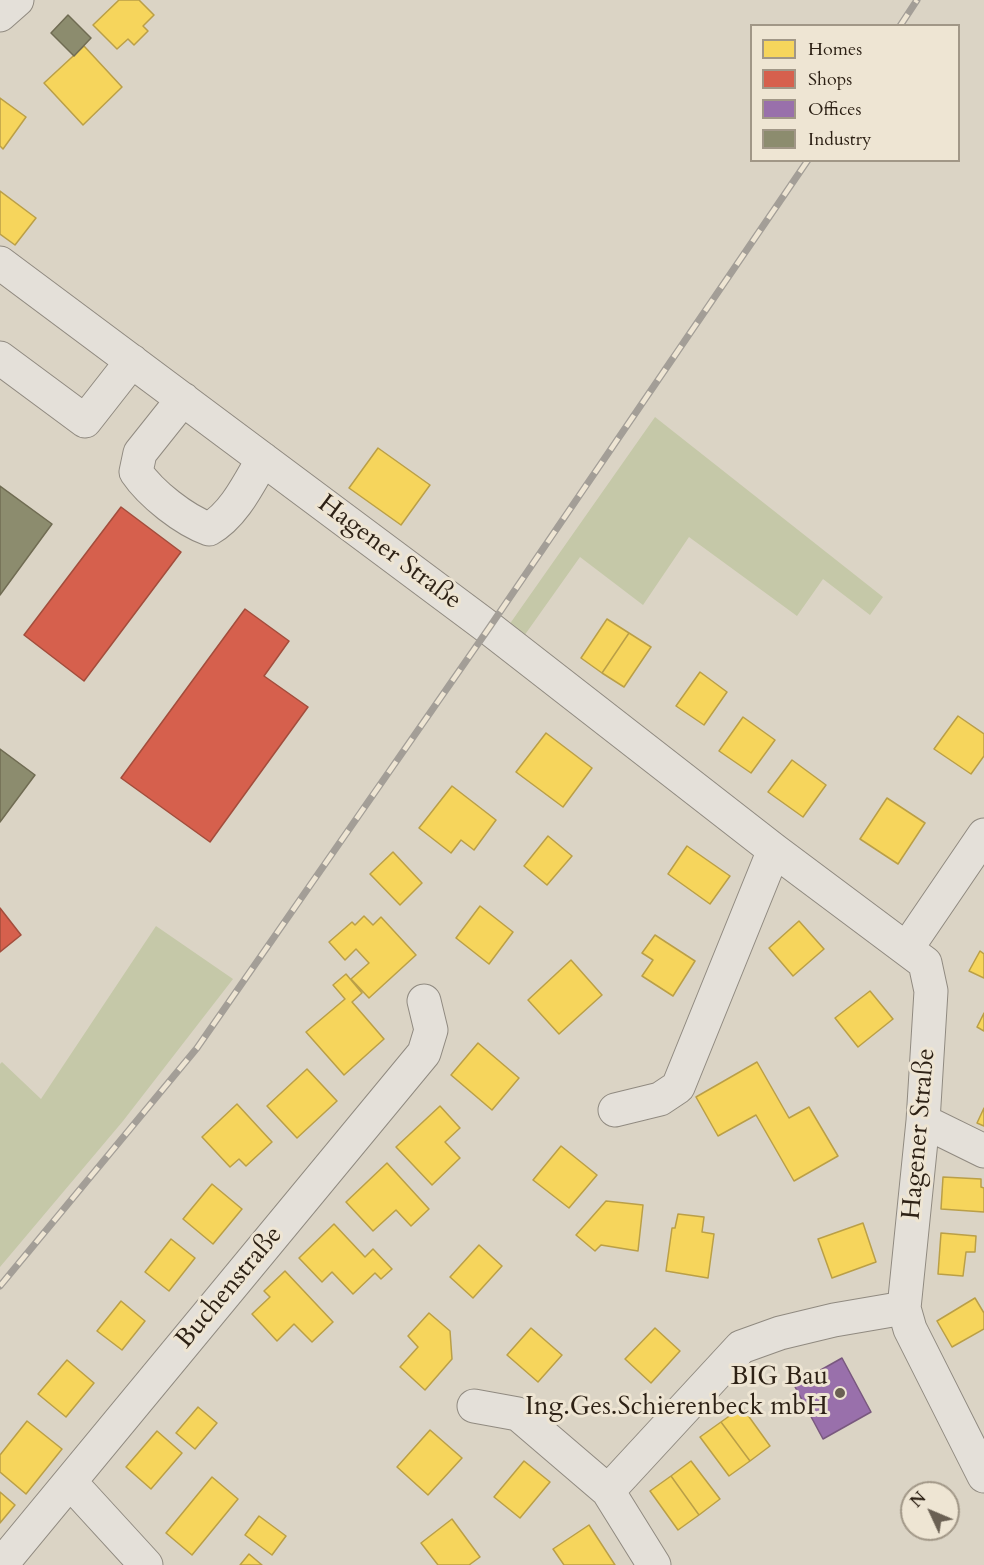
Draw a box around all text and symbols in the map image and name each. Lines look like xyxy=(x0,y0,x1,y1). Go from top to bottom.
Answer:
legend xyxy=(750,24,960,162)
text: Homes xyxy=(808,37,862,62)
text: Shops xyxy=(808,67,852,92)
text: Offices xyxy=(808,97,862,122)
text: Industry xyxy=(808,127,872,152)
street label: Hagener Straße xyxy=(311,489,467,617)
street label: Hagener Straße xyxy=(897,1047,943,1221)
street label: Buchenstraße xyxy=(170,1221,290,1355)
place label: BIG Bau Ing.Ges.Schierenbeck mbH xyxy=(525,1362,828,1424)
marker: BIG Bau Ing.Ges.Schierenbeck mbH xyxy=(833,1386,847,1400)
north arrow xyxy=(900,1481,960,1541)
text: N xyxy=(906,1487,931,1513)

